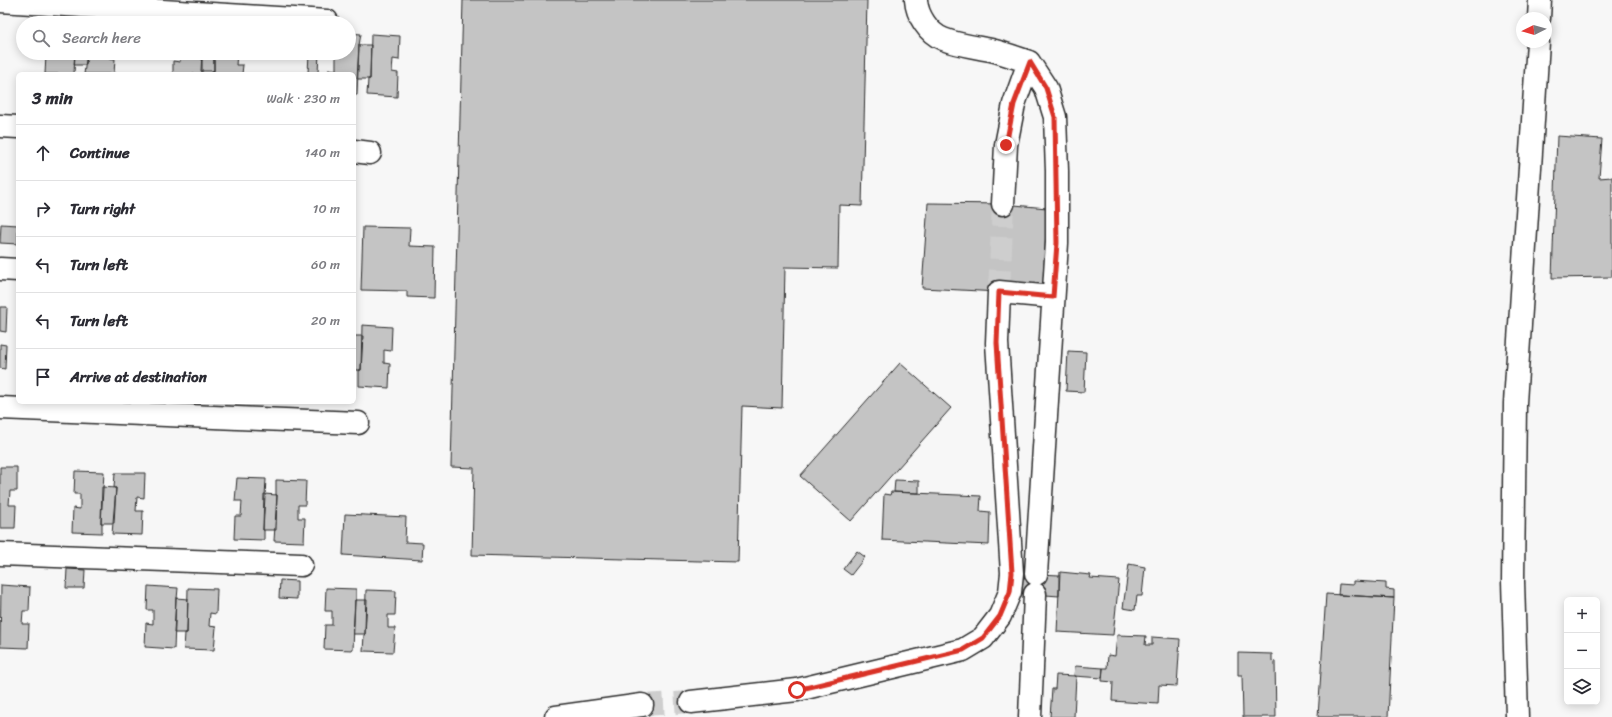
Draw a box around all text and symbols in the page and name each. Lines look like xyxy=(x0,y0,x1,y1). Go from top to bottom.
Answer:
north arrow xyxy=(1516,12,1552,48)
search box xyxy=(16,16,356,60)
text: Search here xyxy=(62,25,141,51)
icon: search xyxy=(30,27,52,49)
text: 3 min xyxy=(32,83,73,113)
text: Walk · 230 m xyxy=(266,87,340,110)
route end xyxy=(997,136,1015,154)
text: Continue xyxy=(70,140,130,166)
text: 140 m xyxy=(305,141,340,164)
icon: ahead xyxy=(32,142,54,164)
text: Turn right xyxy=(70,196,135,222)
text: 10 m xyxy=(313,197,340,220)
icon: right xyxy=(32,198,54,220)
text: Turn left xyxy=(70,252,128,278)
text: 60 m xyxy=(311,253,340,276)
icon: left xyxy=(32,254,54,276)
text: Turn left xyxy=(70,308,128,334)
text: 20 m xyxy=(311,309,340,332)
icon: left xyxy=(32,310,54,332)
text: Arrive at destination xyxy=(70,364,207,390)
icon: arrive xyxy=(32,366,54,388)
map controls xyxy=(1564,597,1600,705)
button: + xyxy=(1564,597,1600,633)
button: − xyxy=(1564,633,1600,669)
button: layers xyxy=(1564,669,1600,705)
route start xyxy=(788,681,806,699)

